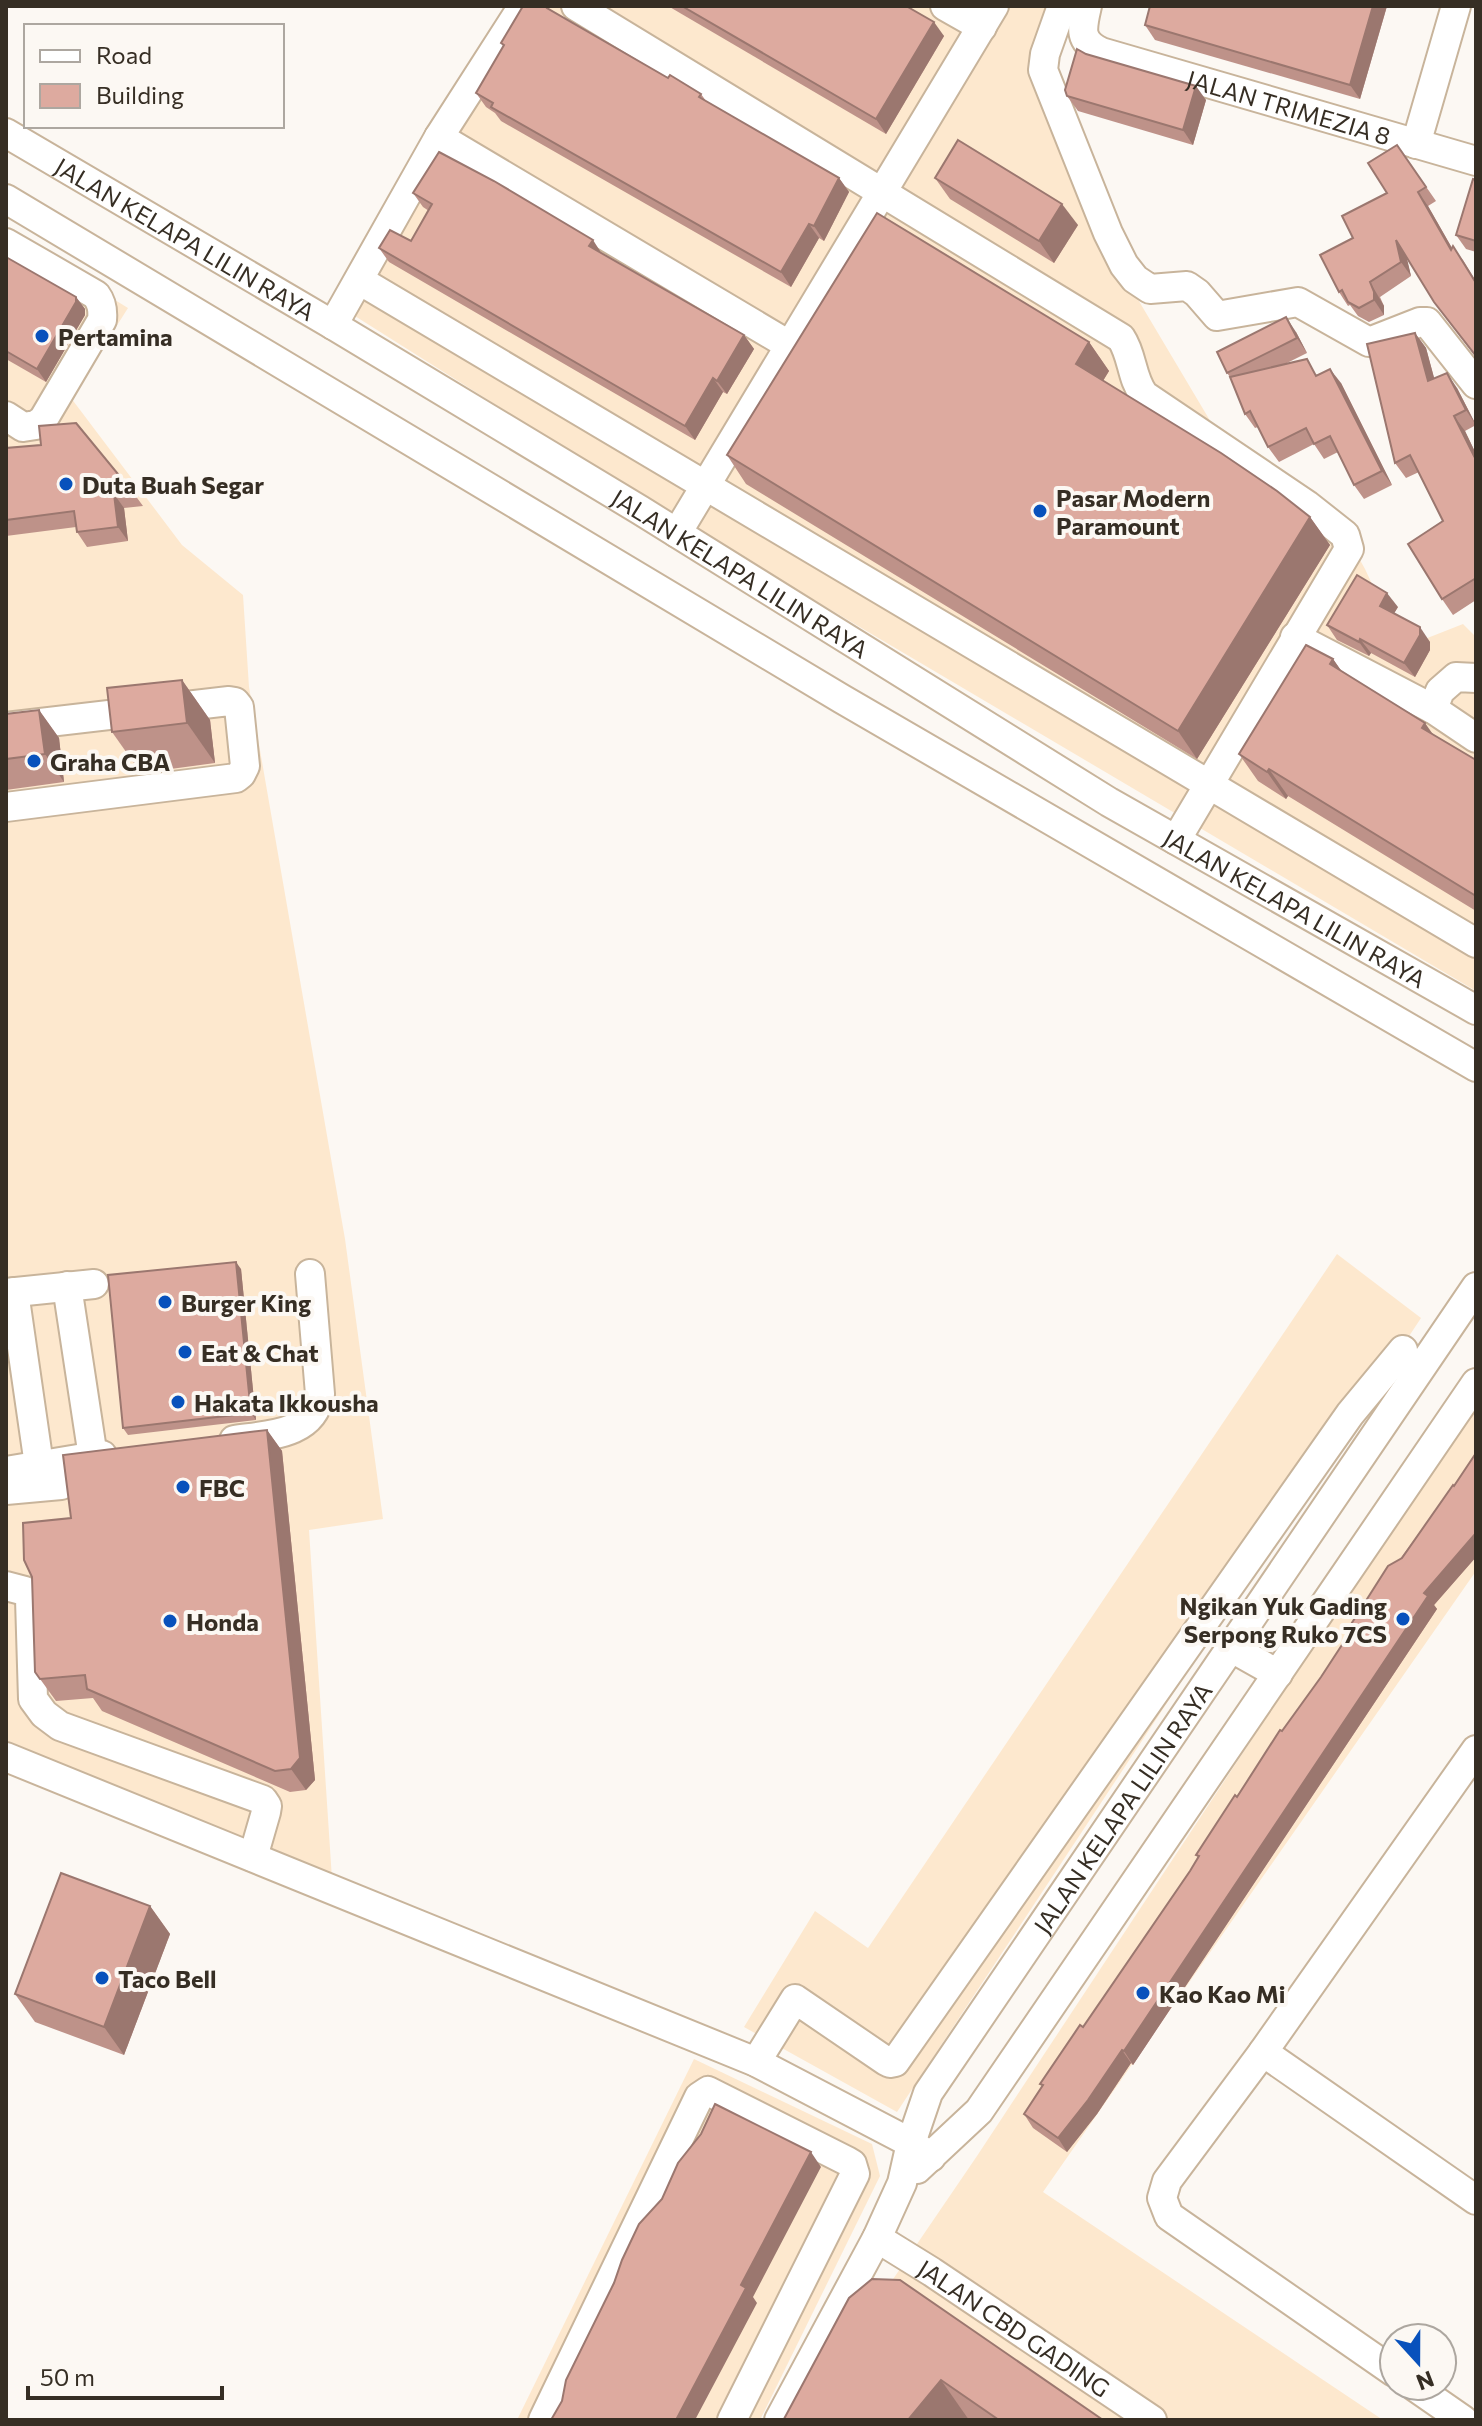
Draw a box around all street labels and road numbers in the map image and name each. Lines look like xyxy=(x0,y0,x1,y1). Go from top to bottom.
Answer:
street label: JALAN TRIMEZIA 8 xyxy=(1184,63,1394,150)
street label: JALAN KELAPA LILIN RAYA xyxy=(50,151,321,326)
street label: JALAN KELAPA LILIN RAYA xyxy=(607,482,874,663)
street label: JALAN KELAPA LILIN RAYA xyxy=(1159,822,1431,993)
street label: JALAN KELAPA LILIN RAYA xyxy=(1027,1677,1217,1938)
street label: JALAN CBD GADING xyxy=(913,2253,1116,2402)

